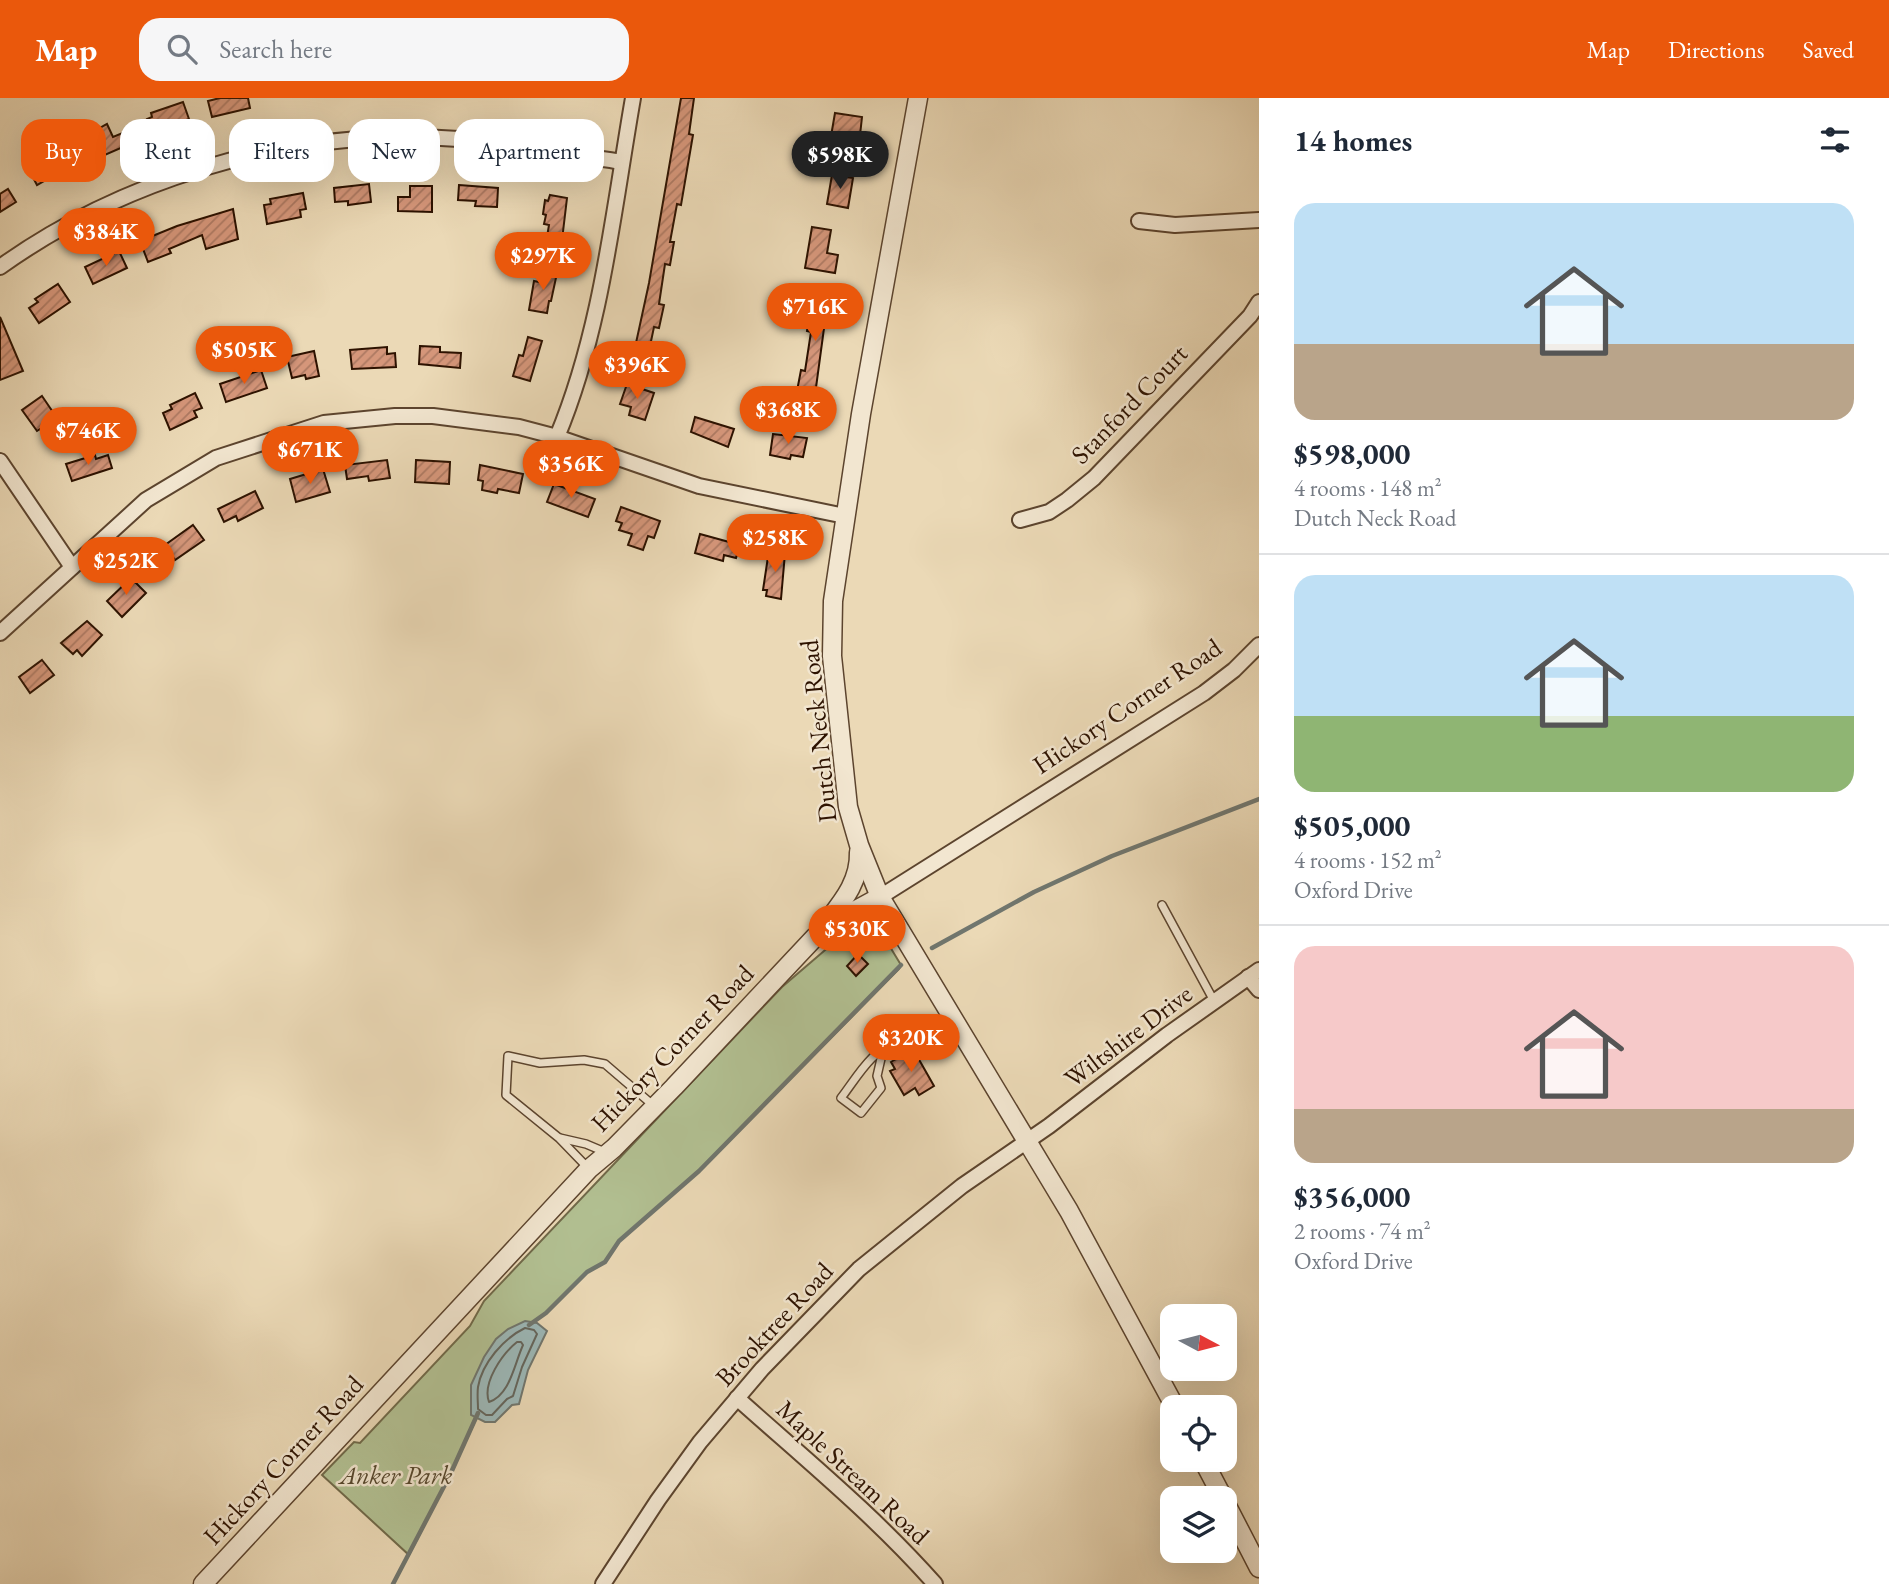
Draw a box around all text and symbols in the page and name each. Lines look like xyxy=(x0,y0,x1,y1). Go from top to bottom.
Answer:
search box xyxy=(139,18,629,81)
text: Map xyxy=(35,28,97,71)
icon: search xyxy=(163,30,201,68)
text: Search here xyxy=(219,32,332,66)
text: Map xyxy=(1587,34,1630,65)
text: Directions xyxy=(1668,34,1765,65)
text: Saved xyxy=(1803,34,1854,65)
chip: Buy xyxy=(21,119,106,182)
chip: Rent xyxy=(120,119,215,182)
chip: Filters xyxy=(229,119,334,182)
chip: New xyxy=(348,119,440,182)
chip: Apartment xyxy=(454,119,604,182)
text: 14 homes xyxy=(1294,121,1412,160)
icon: filters xyxy=(1816,121,1854,159)
pin: $598K xyxy=(791,132,889,191)
text: $598K xyxy=(808,139,872,169)
pin: $384K xyxy=(57,208,155,268)
text: $384K xyxy=(74,216,138,246)
pin: $297K xyxy=(494,232,592,292)
text: $297K xyxy=(511,240,575,270)
icon: home xyxy=(1511,248,1637,374)
pin: $716K xyxy=(766,284,864,343)
text: $716K xyxy=(783,291,847,321)
pin: $505K xyxy=(195,327,293,386)
text: $505K xyxy=(212,334,276,364)
street label: Stanford Court xyxy=(1063,337,1195,471)
pin: $396K xyxy=(588,342,686,401)
text: $396K xyxy=(605,349,669,379)
pin: $368K xyxy=(739,386,837,446)
text: $368K xyxy=(756,394,820,424)
pin: $746K xyxy=(39,408,137,467)
text: $746K xyxy=(56,415,120,445)
pin: $671K xyxy=(261,426,359,486)
text: $671K xyxy=(278,434,342,464)
text: $598,000 xyxy=(1294,434,1410,473)
pin: $356K xyxy=(522,440,620,500)
text: $356K xyxy=(539,448,603,478)
text: 4 rooms · 148 m² xyxy=(1294,473,1442,503)
text: Dutch Neck Road xyxy=(1294,503,1456,533)
pin: $258K xyxy=(726,514,824,574)
text: $258K xyxy=(743,522,807,552)
pin: $252K xyxy=(77,538,175,597)
text: $252K xyxy=(94,545,158,575)
icon: home xyxy=(1511,620,1637,746)
street label: Hickory Corner Road xyxy=(1026,630,1229,782)
street label: Dutch Neck Road xyxy=(791,637,844,824)
text: $505,000 xyxy=(1294,806,1410,845)
text: 4 rooms · 152 m² xyxy=(1294,845,1442,875)
text: Oxford Drive xyxy=(1294,875,1413,905)
pin: $530K xyxy=(808,906,906,965)
text: $530K xyxy=(825,913,889,943)
street label: Hickory Corner Road xyxy=(583,956,761,1139)
street label: Wiltshire Drive xyxy=(1057,977,1199,1095)
icon: home xyxy=(1511,991,1637,1117)
pin: $320K xyxy=(862,1014,960,1074)
text: $320K xyxy=(879,1022,943,1052)
text: $356,000 xyxy=(1294,1177,1410,1216)
text: 2 rooms · 74 m² xyxy=(1294,1216,1431,1246)
text: Oxford Drive xyxy=(1294,1246,1413,1276)
street label: Brooktree Road xyxy=(708,1254,841,1393)
north arrow xyxy=(1160,1304,1237,1381)
map controls xyxy=(1160,1304,1237,1563)
street label: Hickory Corner Road xyxy=(195,1367,371,1552)
street label: Maple Stream Road xyxy=(769,1392,937,1552)
button: locate xyxy=(1160,1395,1237,1472)
park label: Anker Park xyxy=(338,1458,453,1492)
button: layers xyxy=(1160,1486,1237,1563)

